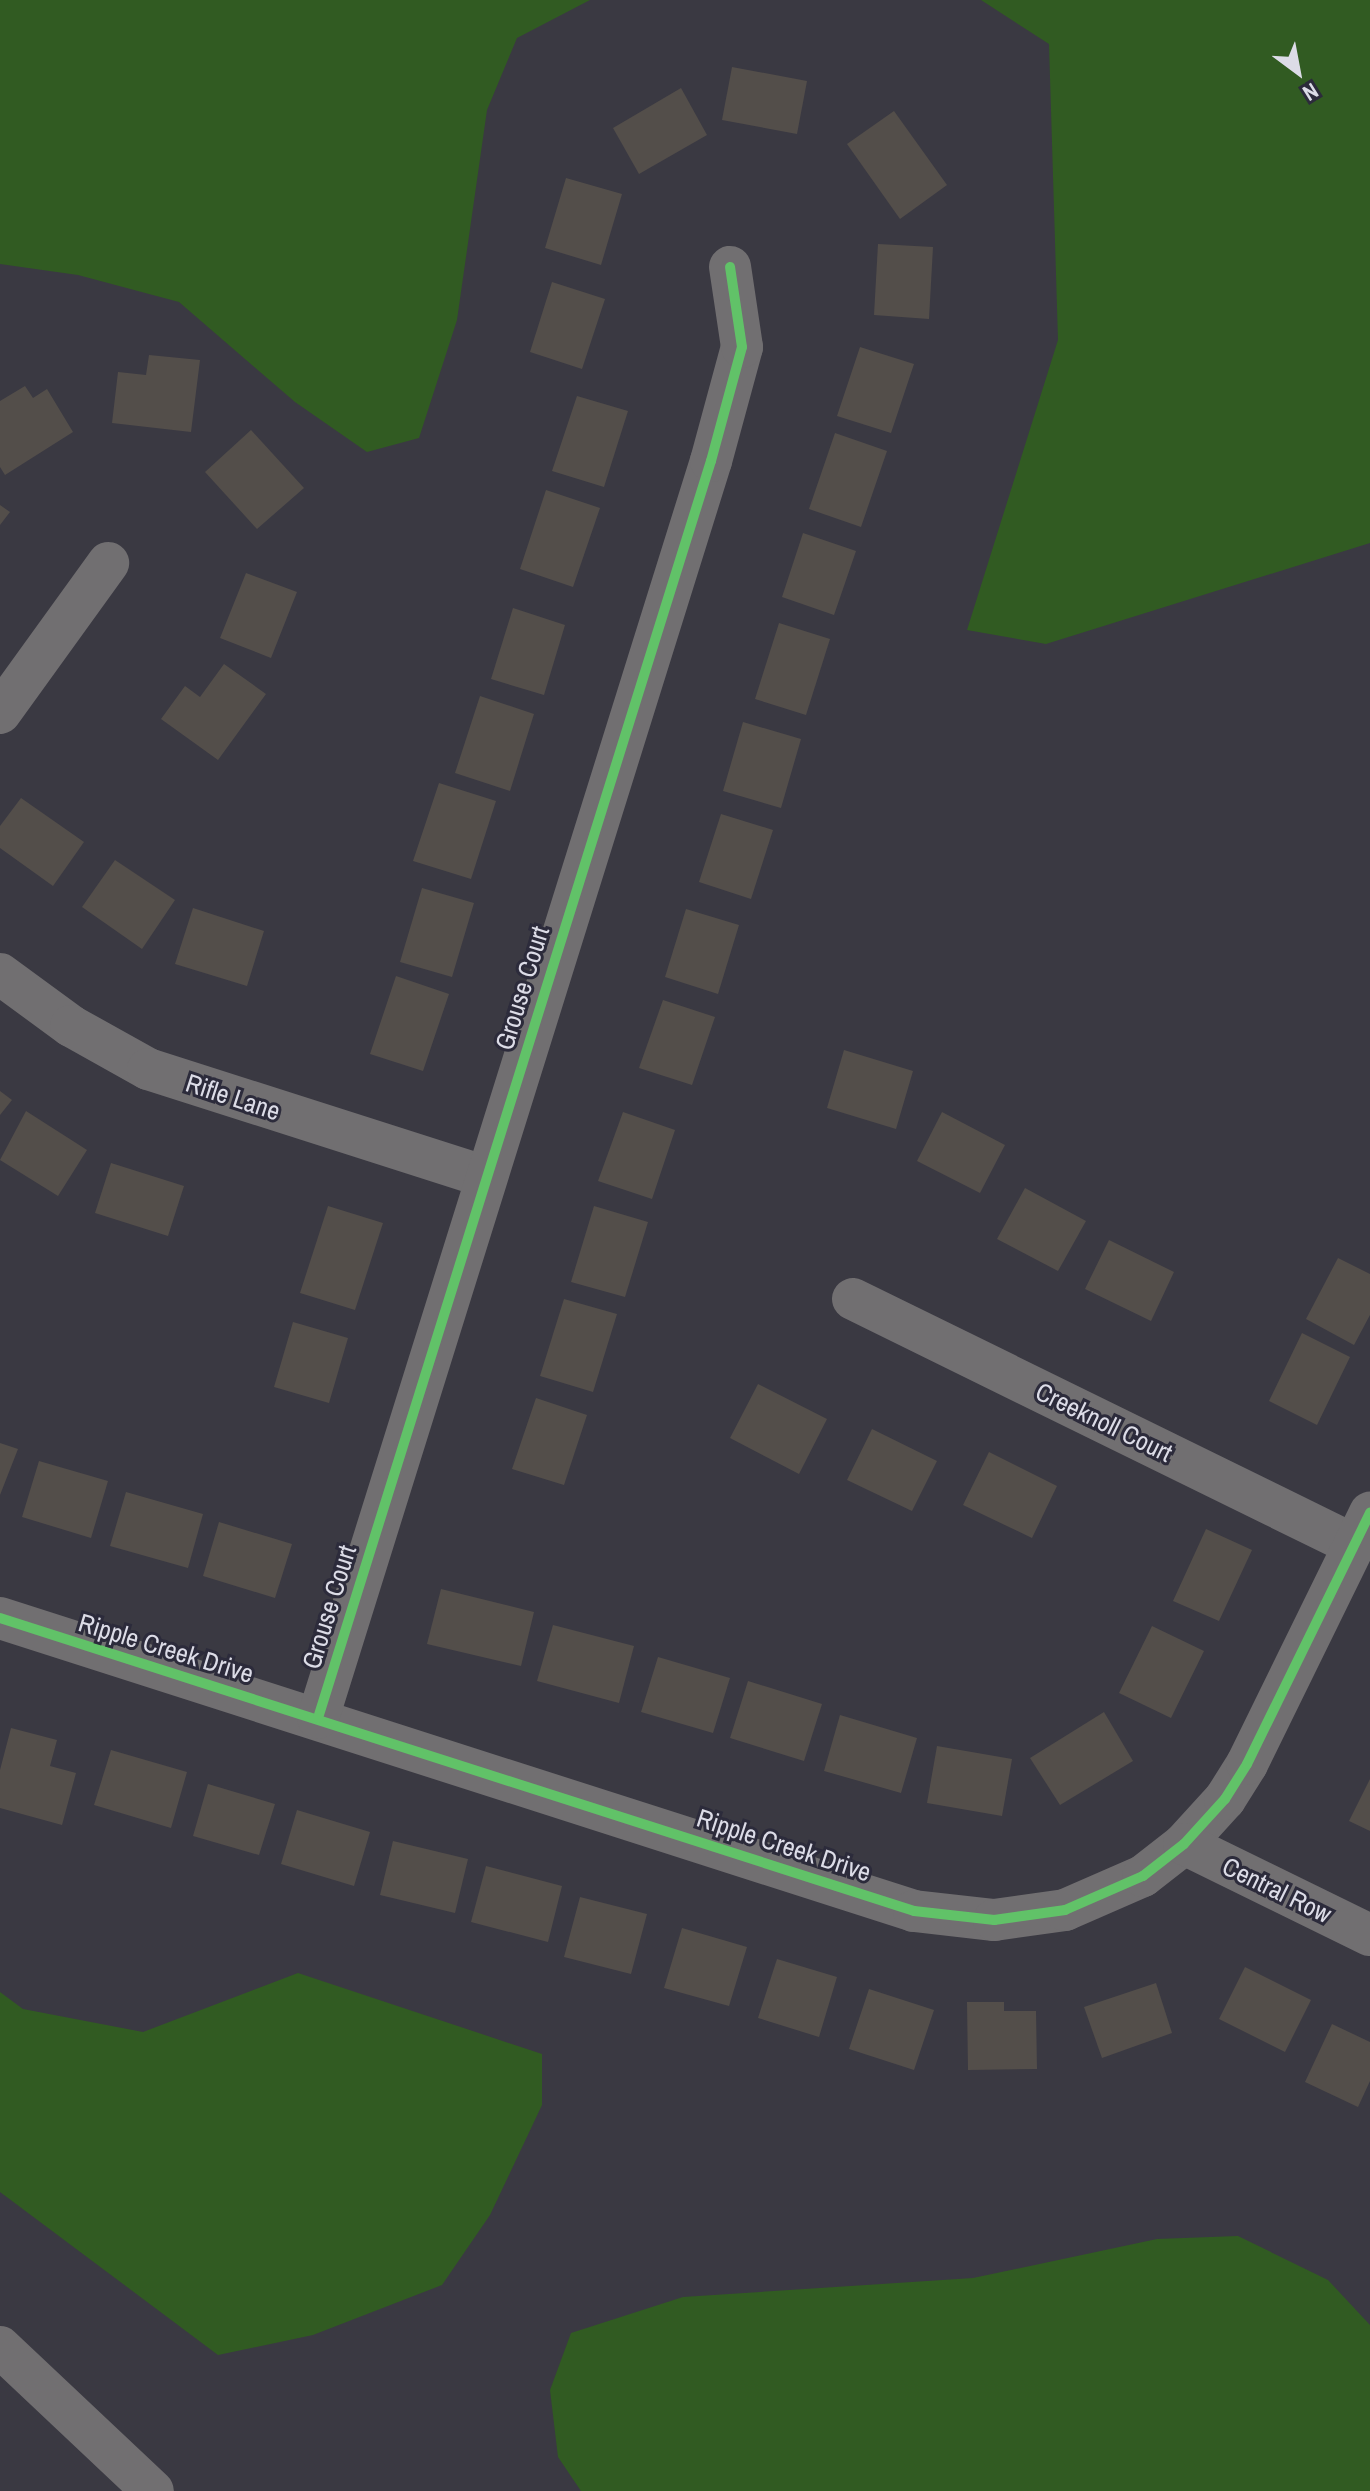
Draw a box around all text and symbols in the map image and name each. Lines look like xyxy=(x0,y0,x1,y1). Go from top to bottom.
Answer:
north arrow xyxy=(1258,32,1338,112)
text: N xyxy=(1297,76,1324,109)
street label: Grouse Court xyxy=(488,922,556,1054)
street label: Rifle Lane xyxy=(182,1067,284,1127)
street label: Creeknoll Court xyxy=(1031,1376,1177,1468)
street label: Grouse Court xyxy=(295,1541,363,1673)
street label: Ripple Creek Drive xyxy=(75,1607,257,1689)
street label: Ripple Creek Drive xyxy=(693,1802,875,1888)
street label: Central Row xyxy=(1217,1850,1337,1930)

